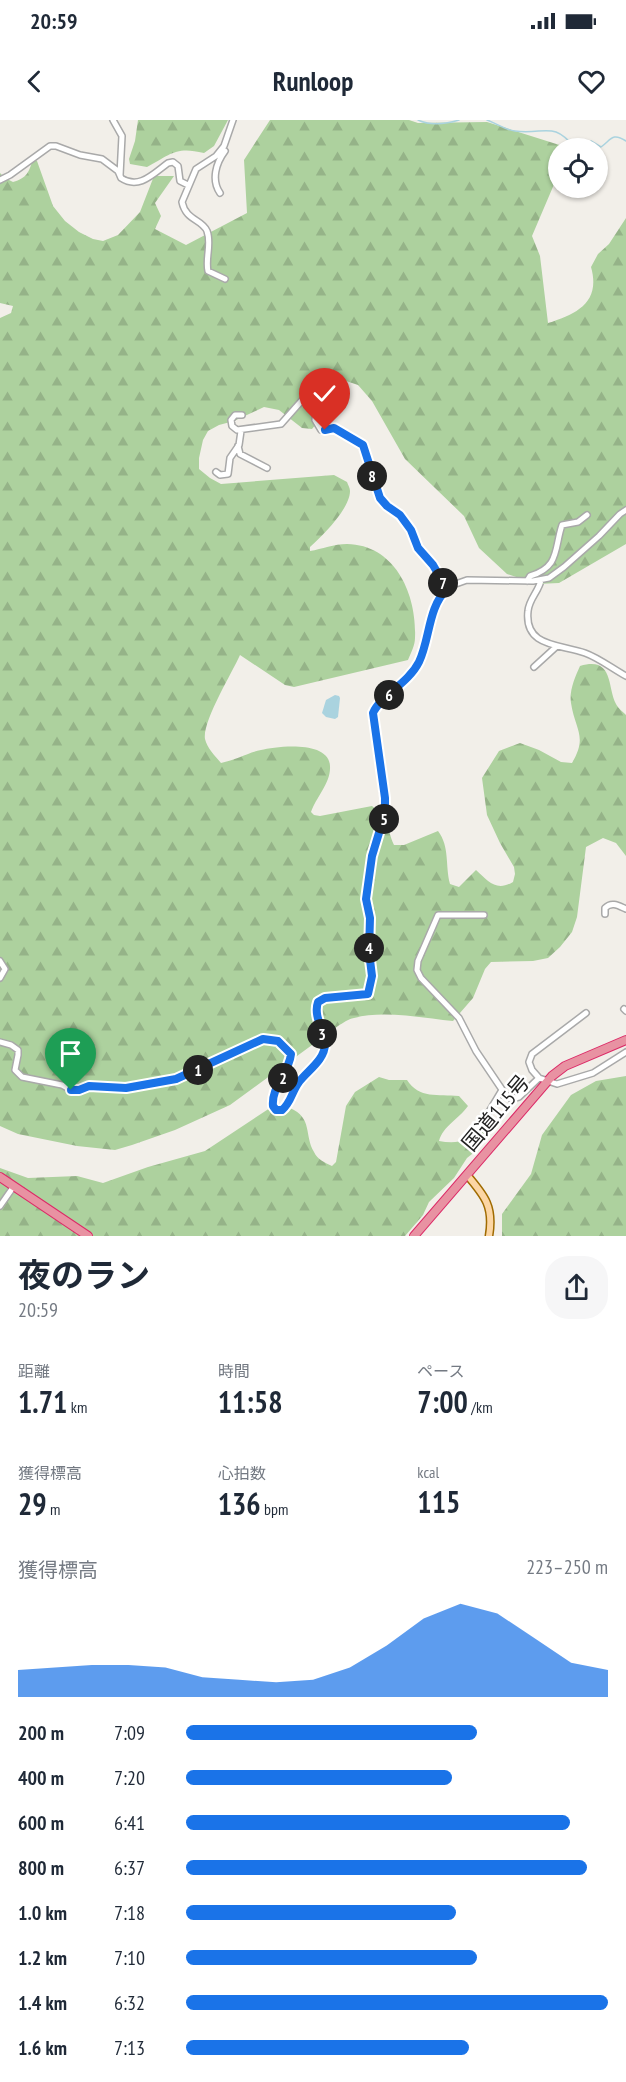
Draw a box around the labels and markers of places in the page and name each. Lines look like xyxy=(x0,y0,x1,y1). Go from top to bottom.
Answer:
pin xyxy=(299,368,350,430)
pin: 8 xyxy=(357,461,387,491)
pin: 7 xyxy=(428,568,458,598)
pin: 6 xyxy=(374,680,404,710)
pin: 5 xyxy=(369,804,399,834)
pin: 4 xyxy=(354,933,384,963)
pin: 3 xyxy=(307,1019,337,1049)
pin xyxy=(45,1028,96,1090)
pin: 1 xyxy=(183,1055,213,1085)
pin: 2 xyxy=(268,1063,298,1093)

